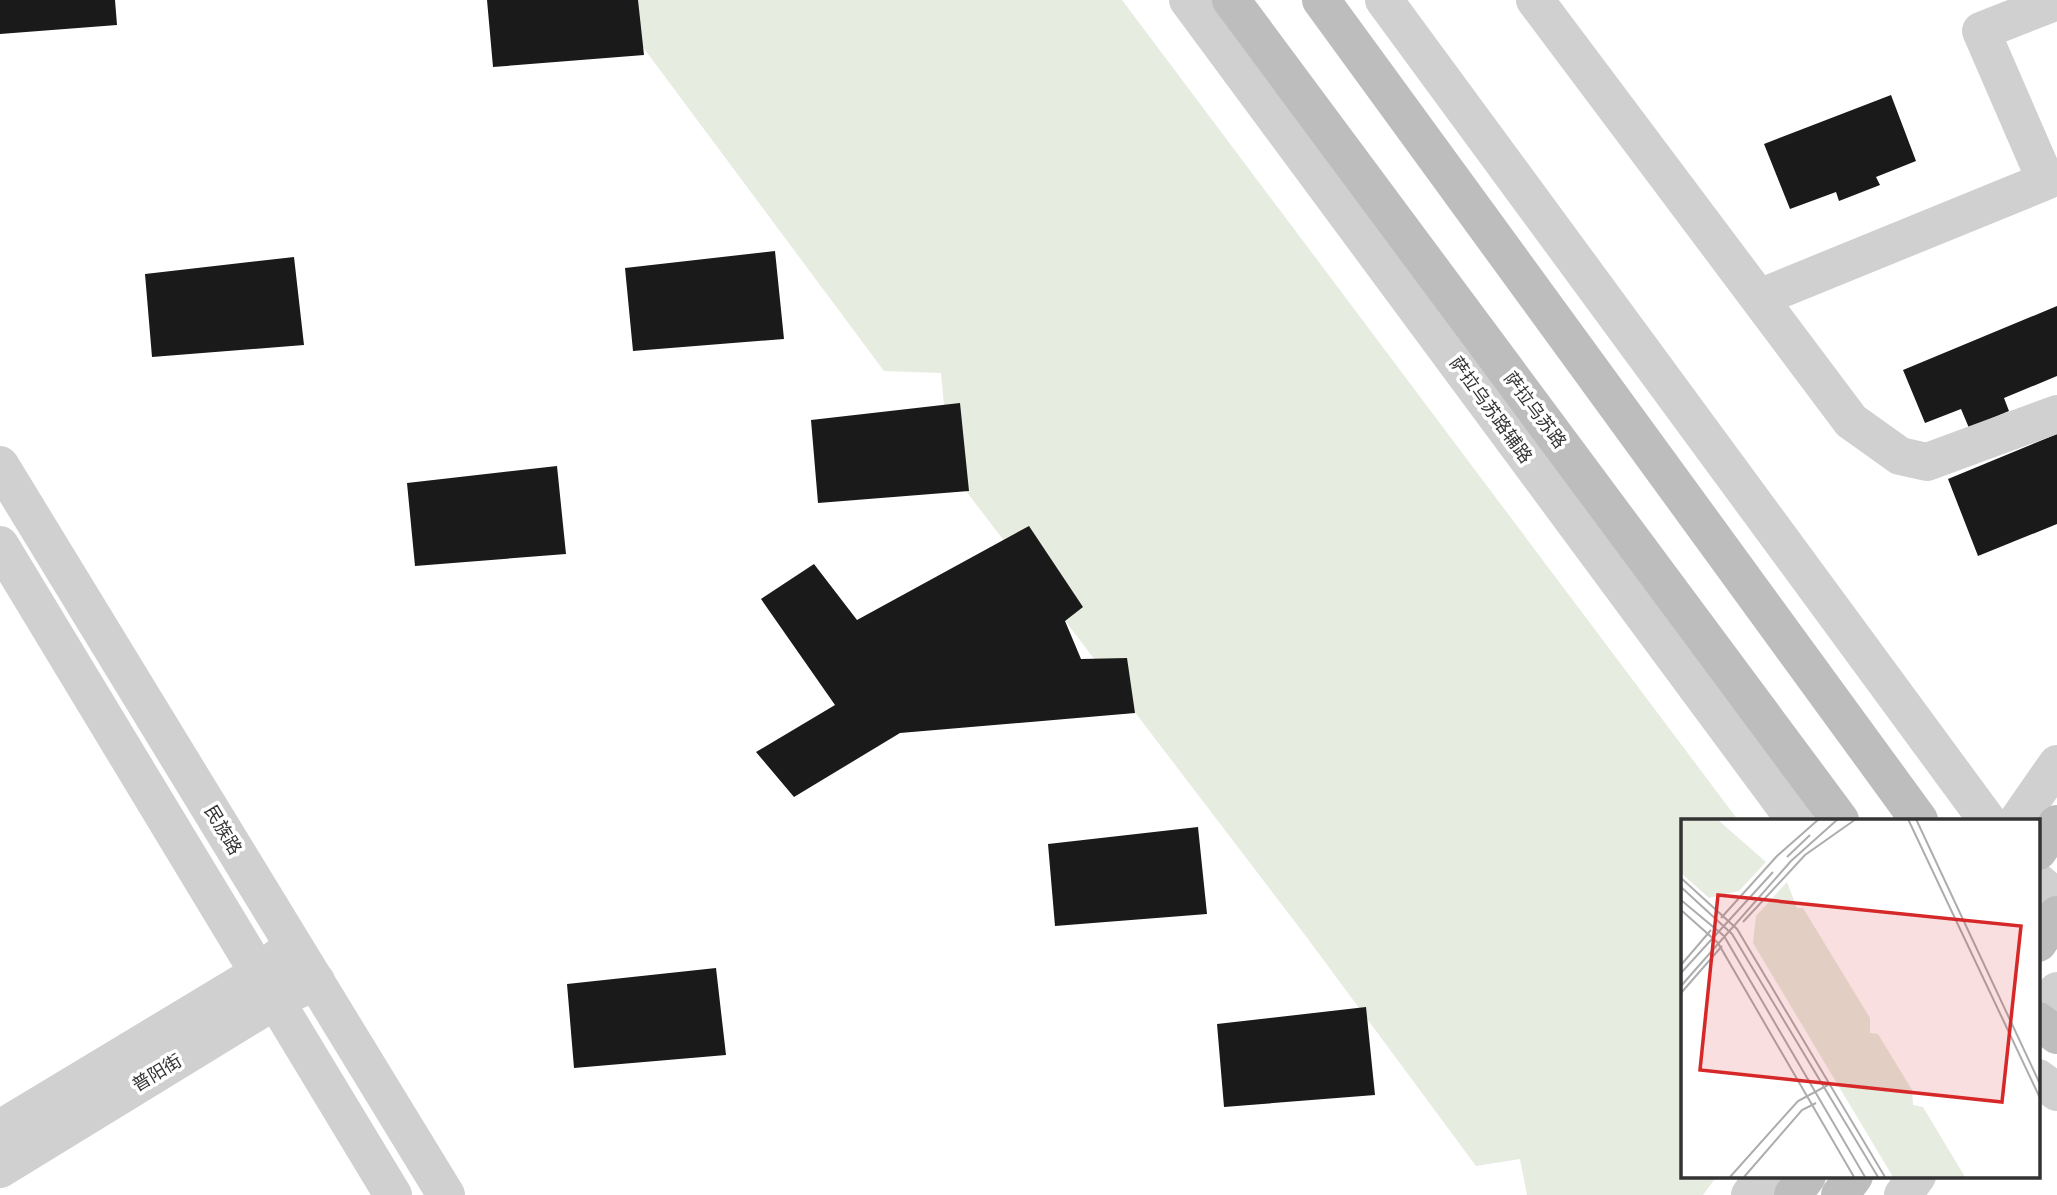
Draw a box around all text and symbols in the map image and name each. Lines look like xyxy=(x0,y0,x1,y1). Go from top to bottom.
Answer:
street label: 萨拉乌苏路辅路 xyxy=(1445,353,1537,467)
street label: 萨拉乌苏路 xyxy=(1499,368,1571,452)
street label: 民族路 xyxy=(201,802,245,858)
inset map xyxy=(1681,819,2039,1178)
street label: 普阳街 xyxy=(129,1051,185,1095)

